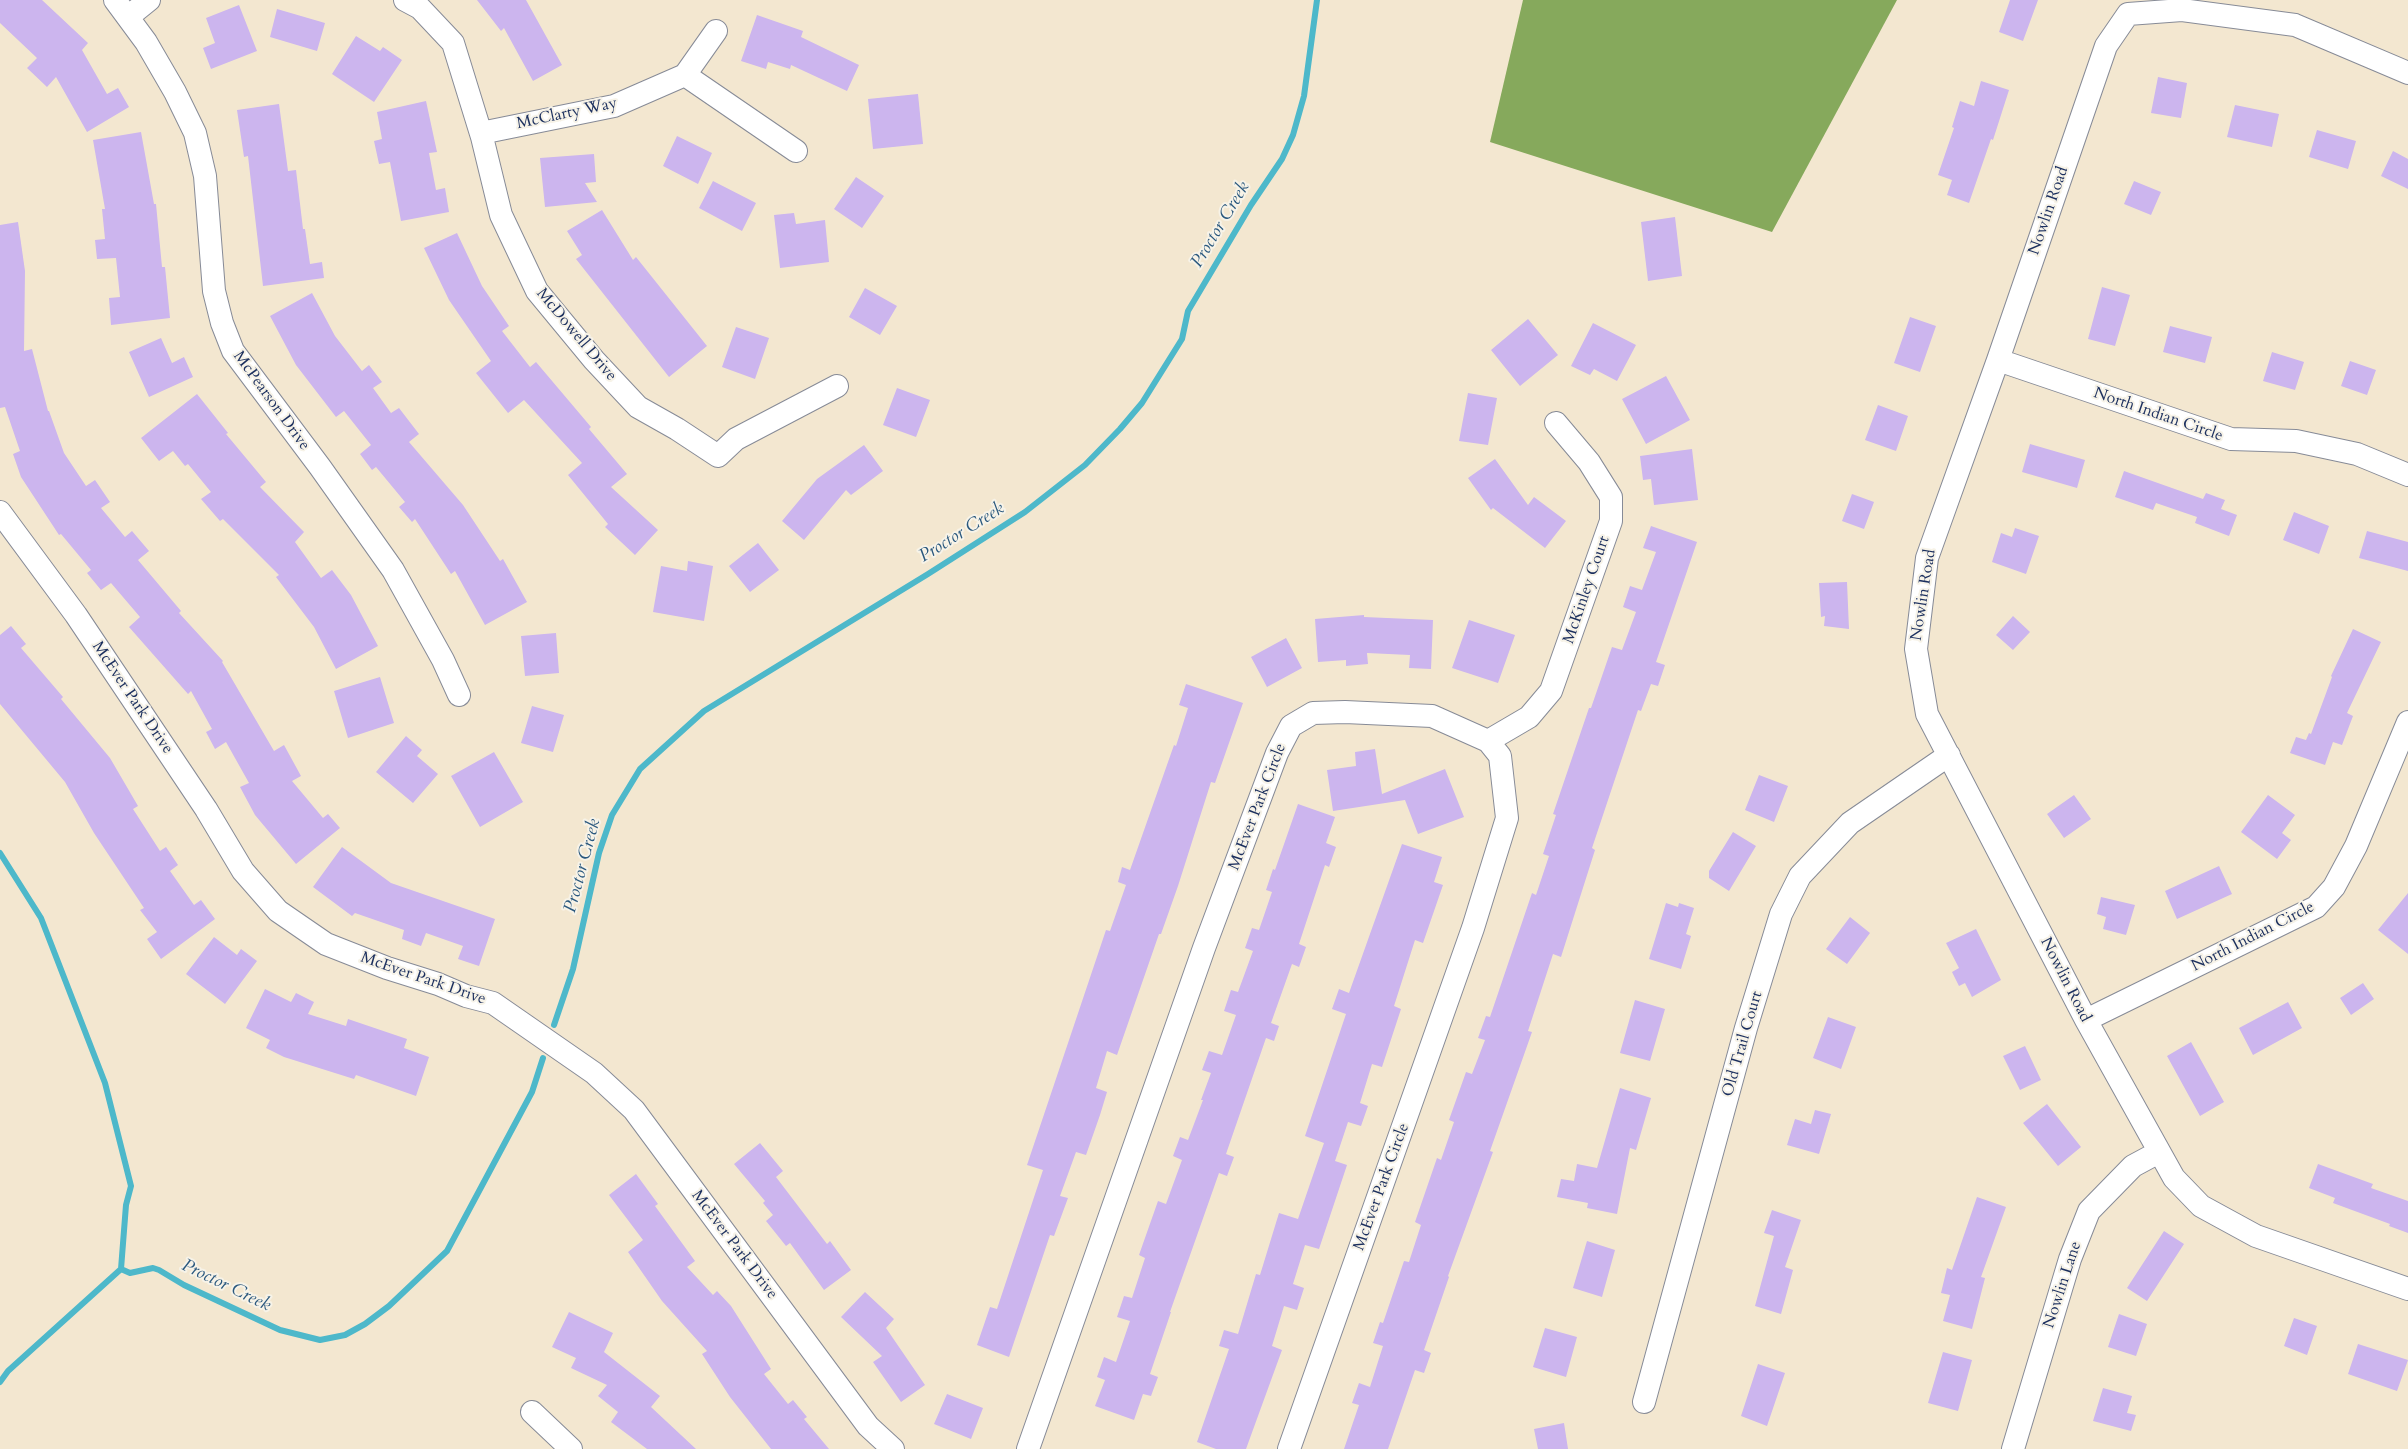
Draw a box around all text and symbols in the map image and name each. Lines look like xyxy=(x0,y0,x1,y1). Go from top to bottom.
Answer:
street label: McClarty Way xyxy=(515,94,619,134)
street label: Nowlin Road xyxy=(2025,164,2073,258)
water label: Proctor Creek xyxy=(1187,178,1255,272)
street label: McDowell Drive xyxy=(532,285,620,385)
street label: McPearson Drive xyxy=(229,348,313,454)
street label: North Indian Circle xyxy=(2091,384,2225,446)
water label: Proctor Creek xyxy=(915,498,1009,568)
street label: McKinley Court xyxy=(1560,534,1614,646)
street label: Nowlin Road xyxy=(1907,548,1941,642)
street label: McEver Park Drive xyxy=(87,638,177,758)
street label: McEver Park Circle xyxy=(1225,741,1291,873)
water label: Proctor Creek xyxy=(560,817,606,915)
street label: North Indian Circle xyxy=(2188,898,2318,976)
street label: Nowlin Road xyxy=(2036,935,2094,1025)
street label: McEver Park Drive xyxy=(358,949,488,1009)
street label: Old Trail Court xyxy=(1719,989,1767,1099)
street label: McEver Park Circle xyxy=(1350,1121,1414,1253)
street label: McEver Park Drive xyxy=(687,1187,781,1303)
street label: Nowlin Lane xyxy=(2040,1239,2086,1331)
water label: Proctor Creek xyxy=(178,1255,274,1317)

